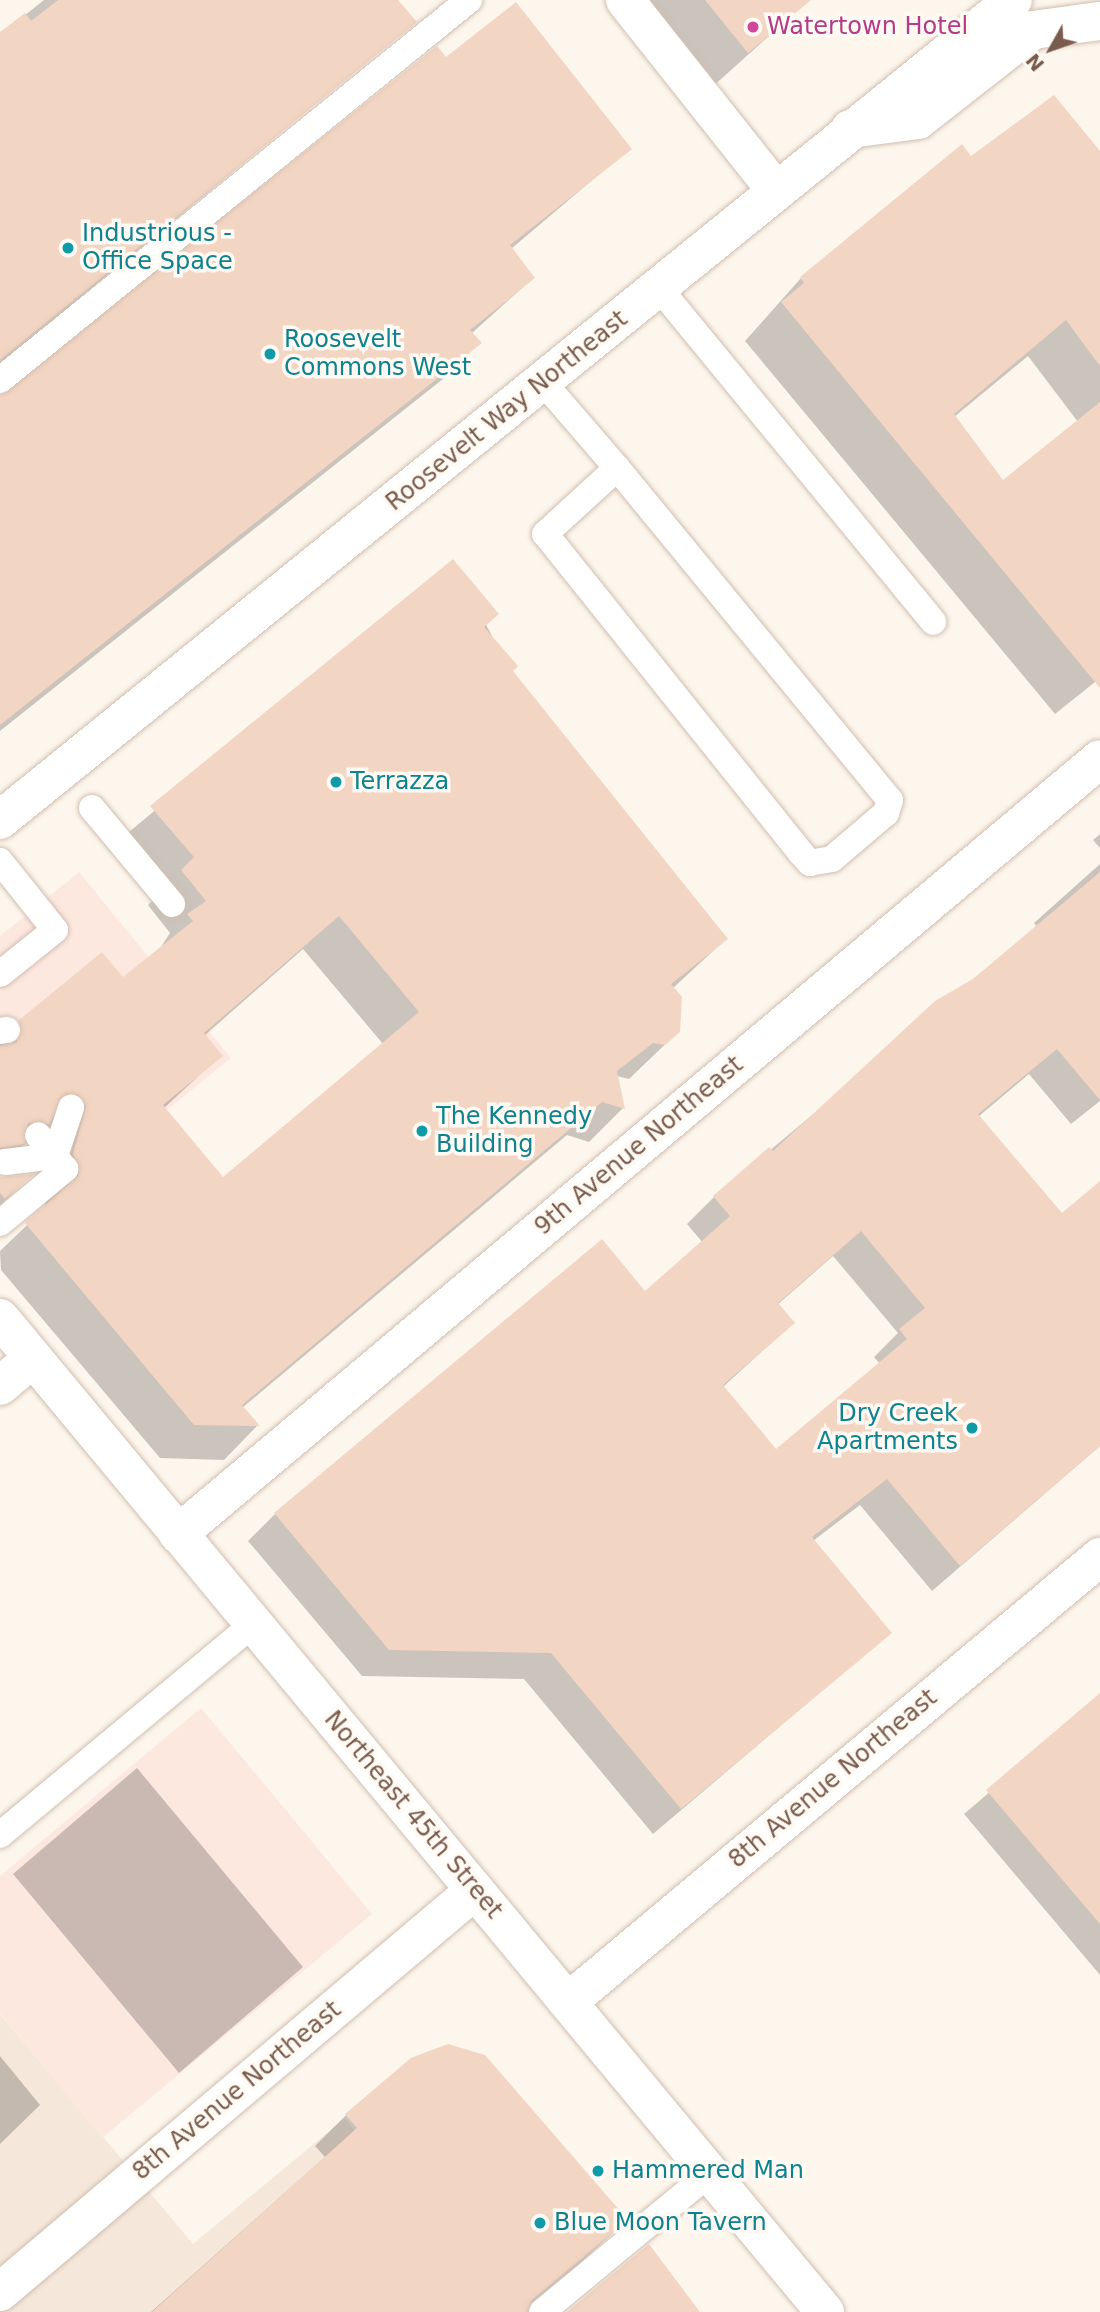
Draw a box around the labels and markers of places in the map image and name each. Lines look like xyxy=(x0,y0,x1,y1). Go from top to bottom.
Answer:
place label: Watertown Hotel xyxy=(767,13,968,41)
marker: Watertown Hotel xyxy=(745,19,761,35)
place label: Industrious - Office Space xyxy=(82,220,233,276)
marker: Industrious - Office Space xyxy=(60,240,76,256)
place label: Roosevelt Commons West xyxy=(284,326,471,382)
marker: Roosevelt Commons West xyxy=(262,346,278,362)
place label: Terrazza xyxy=(350,768,449,796)
marker: Terrazza xyxy=(328,774,344,790)
place label: The Kennedy Building xyxy=(436,1103,592,1159)
marker: The Kennedy Building xyxy=(414,1123,430,1139)
place label: Dry Creek Apartments xyxy=(817,1400,958,1456)
marker: Dry Creek Apartments xyxy=(964,1420,980,1436)
place label: Hammered Man xyxy=(612,2157,804,2185)
marker: Hammered Man xyxy=(590,2163,606,2179)
place label: Blue Moon Tavern xyxy=(554,2209,767,2237)
marker: Blue Moon Tavern xyxy=(532,2215,548,2231)

